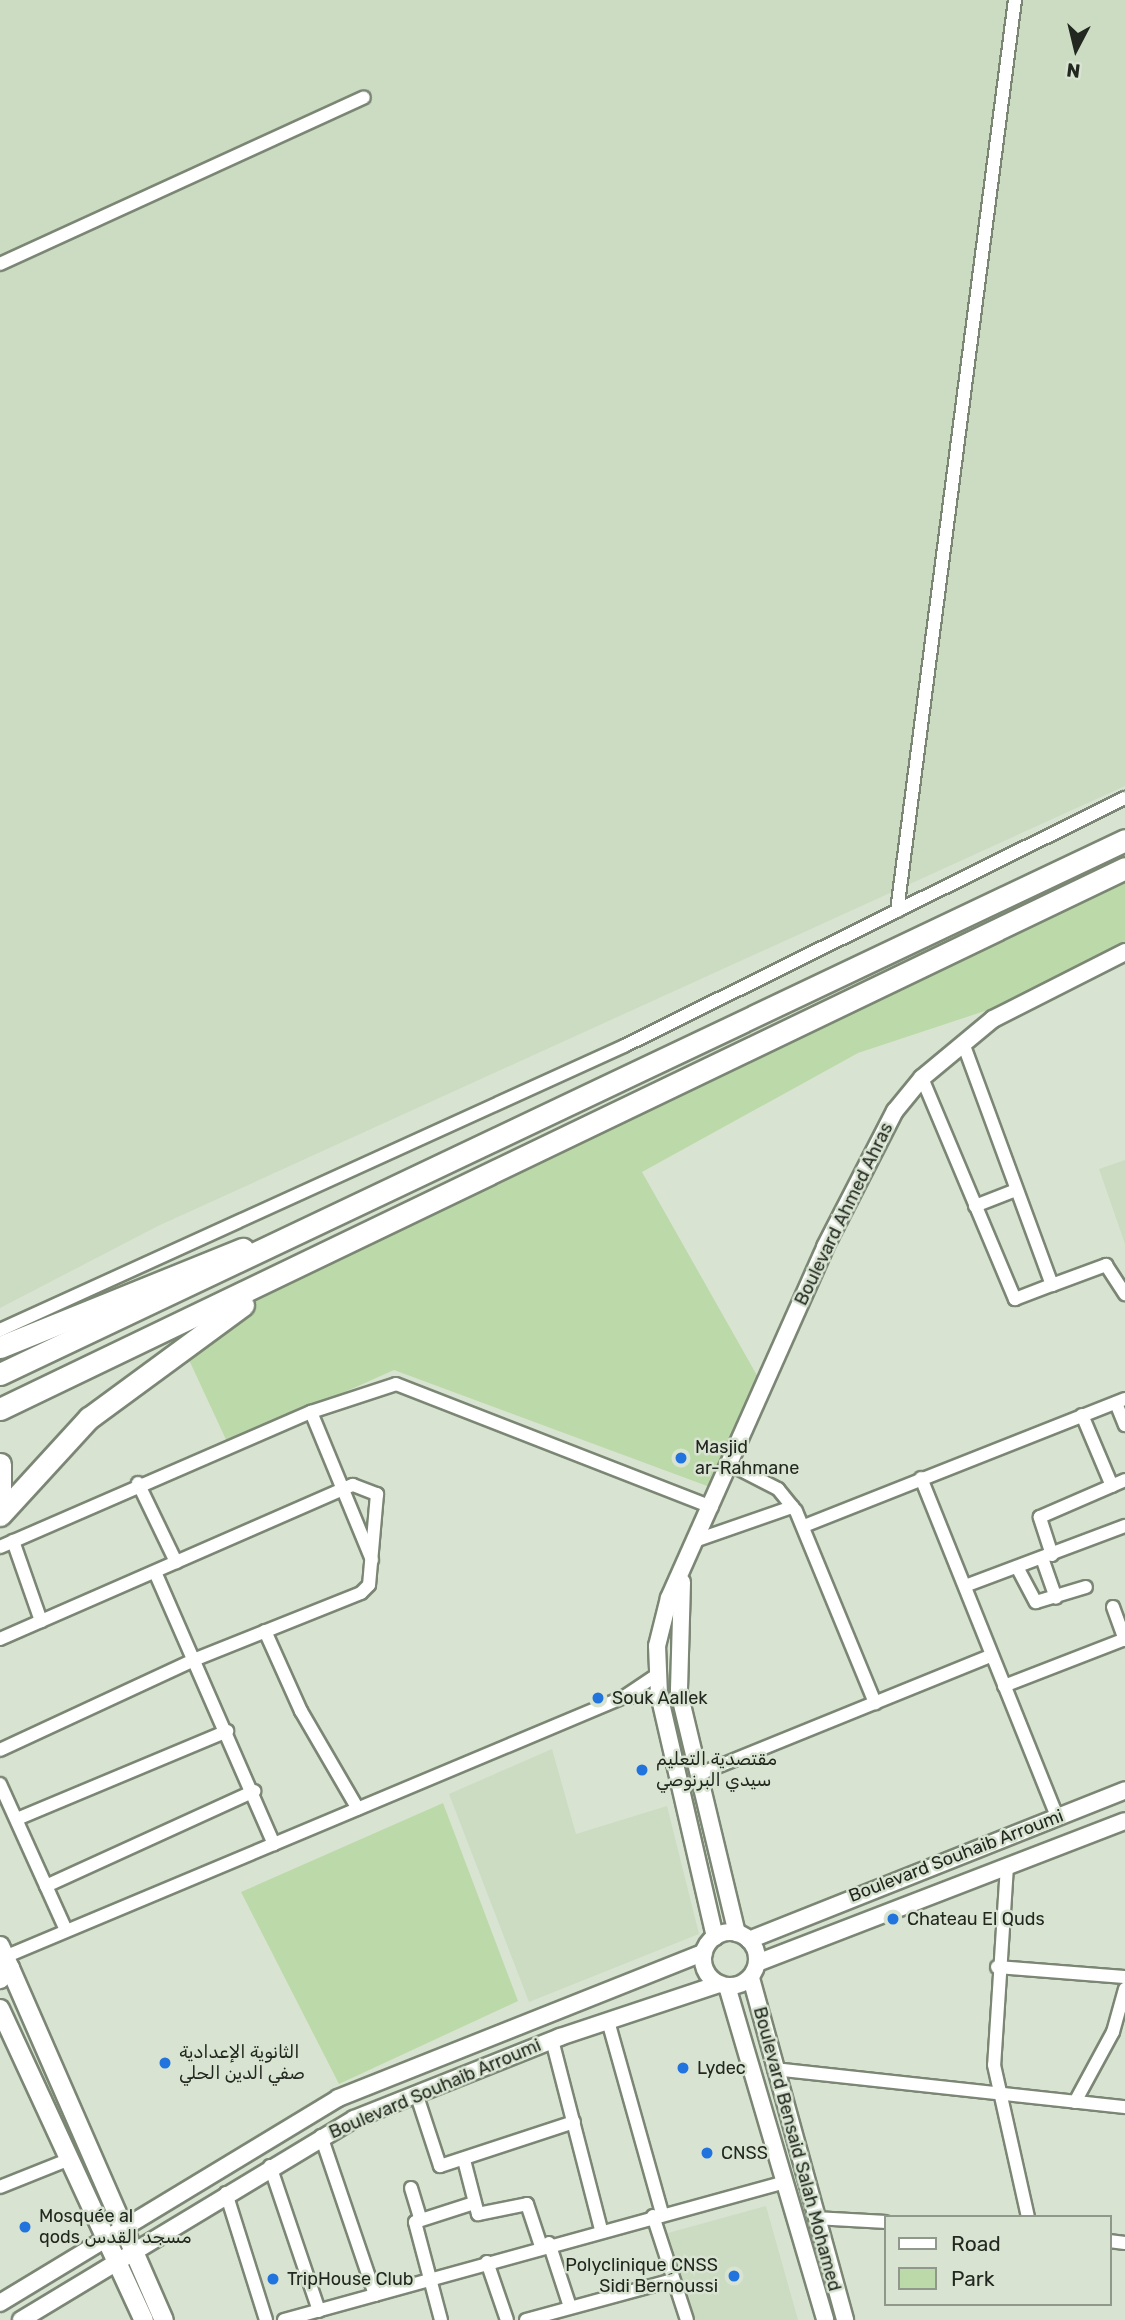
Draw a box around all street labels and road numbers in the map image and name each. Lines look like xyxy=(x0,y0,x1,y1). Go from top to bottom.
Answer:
street label: Boulevard Ahmed Ahras xyxy=(790,1119,898,1309)
street label: Boulevard Souhaib Arroumi xyxy=(845,1805,1067,1907)
street label: Boulevard Bensaid Salah Mohamed xyxy=(749,2005,845,2293)
street label: Boulevard Souhaib Arroumi xyxy=(326,2034,544,2144)

